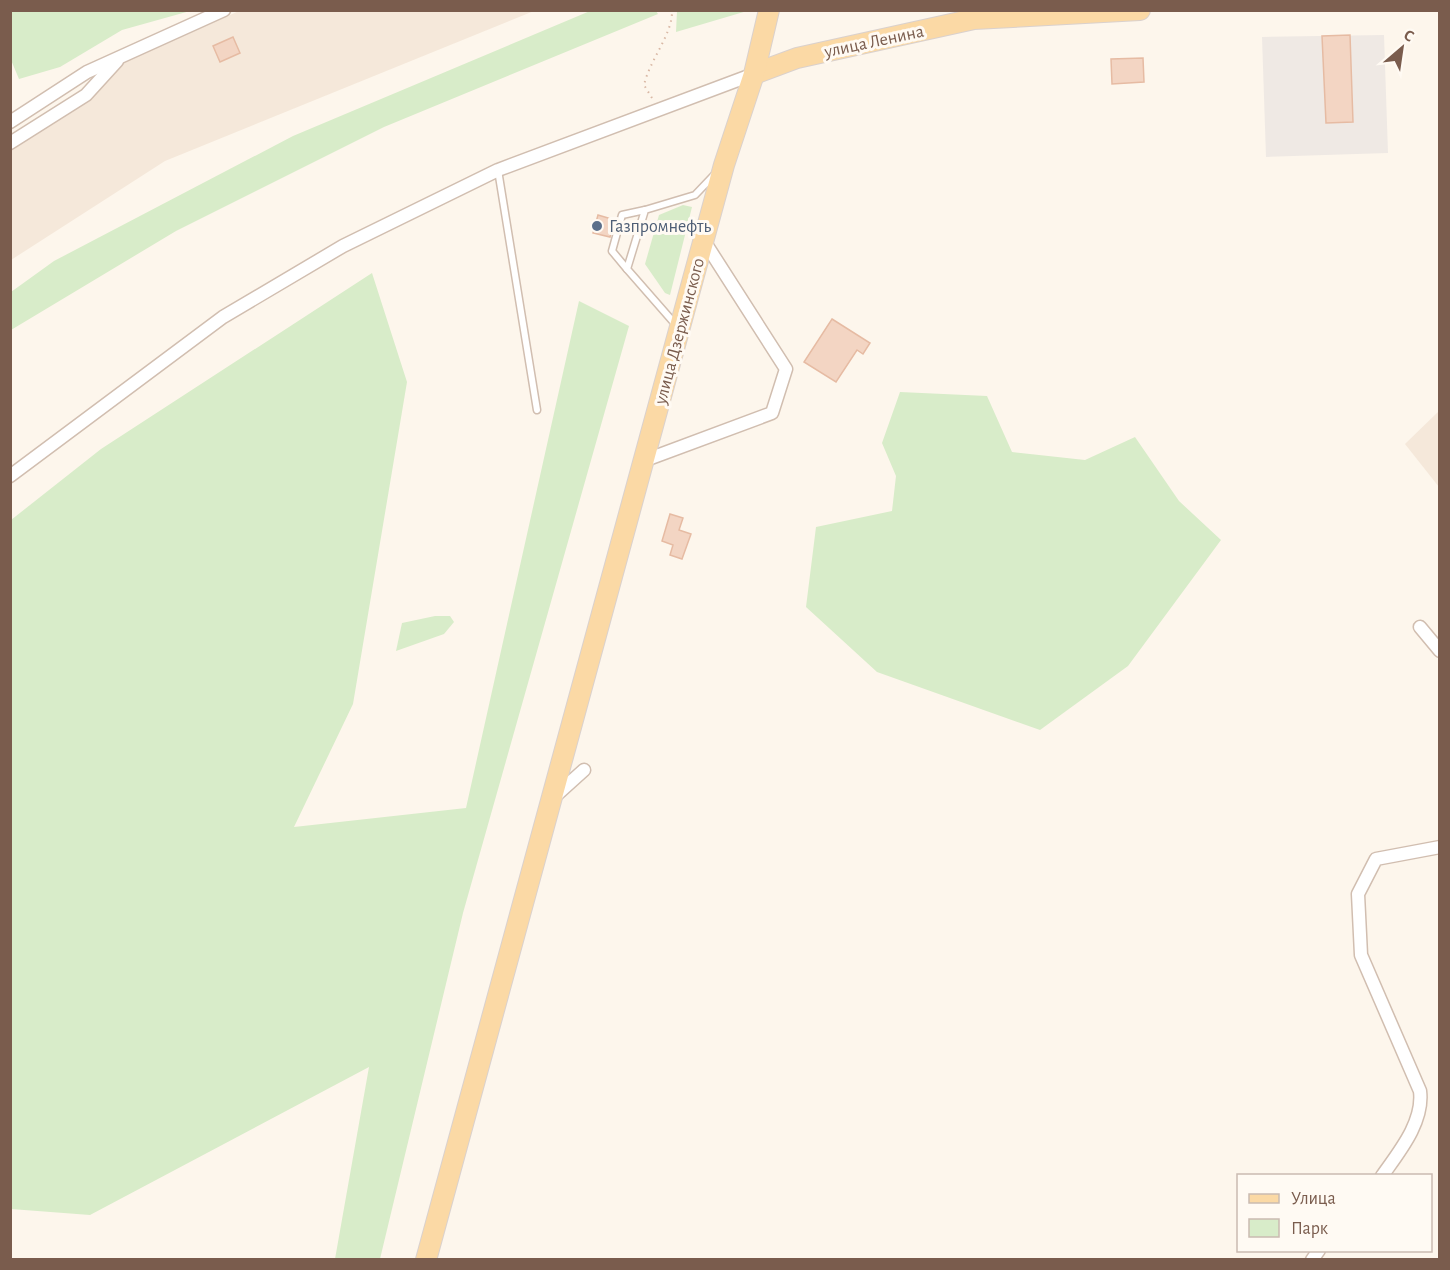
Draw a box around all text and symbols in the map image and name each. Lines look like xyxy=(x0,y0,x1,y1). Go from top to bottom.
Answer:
north arrow xyxy=(1372,18,1432,78)
street label: улица Ленина xyxy=(822,23,926,62)
text: С xyxy=(1401,27,1417,45)
place label: Газпромнефть xyxy=(609,218,711,236)
marker: Газпромнефть xyxy=(590,219,604,233)
street label: улица Дзержинского xyxy=(652,256,708,407)
legend xyxy=(1237,1174,1432,1252)
text: Улица xyxy=(1291,1190,1336,1208)
text: Парк xyxy=(1291,1220,1329,1238)

